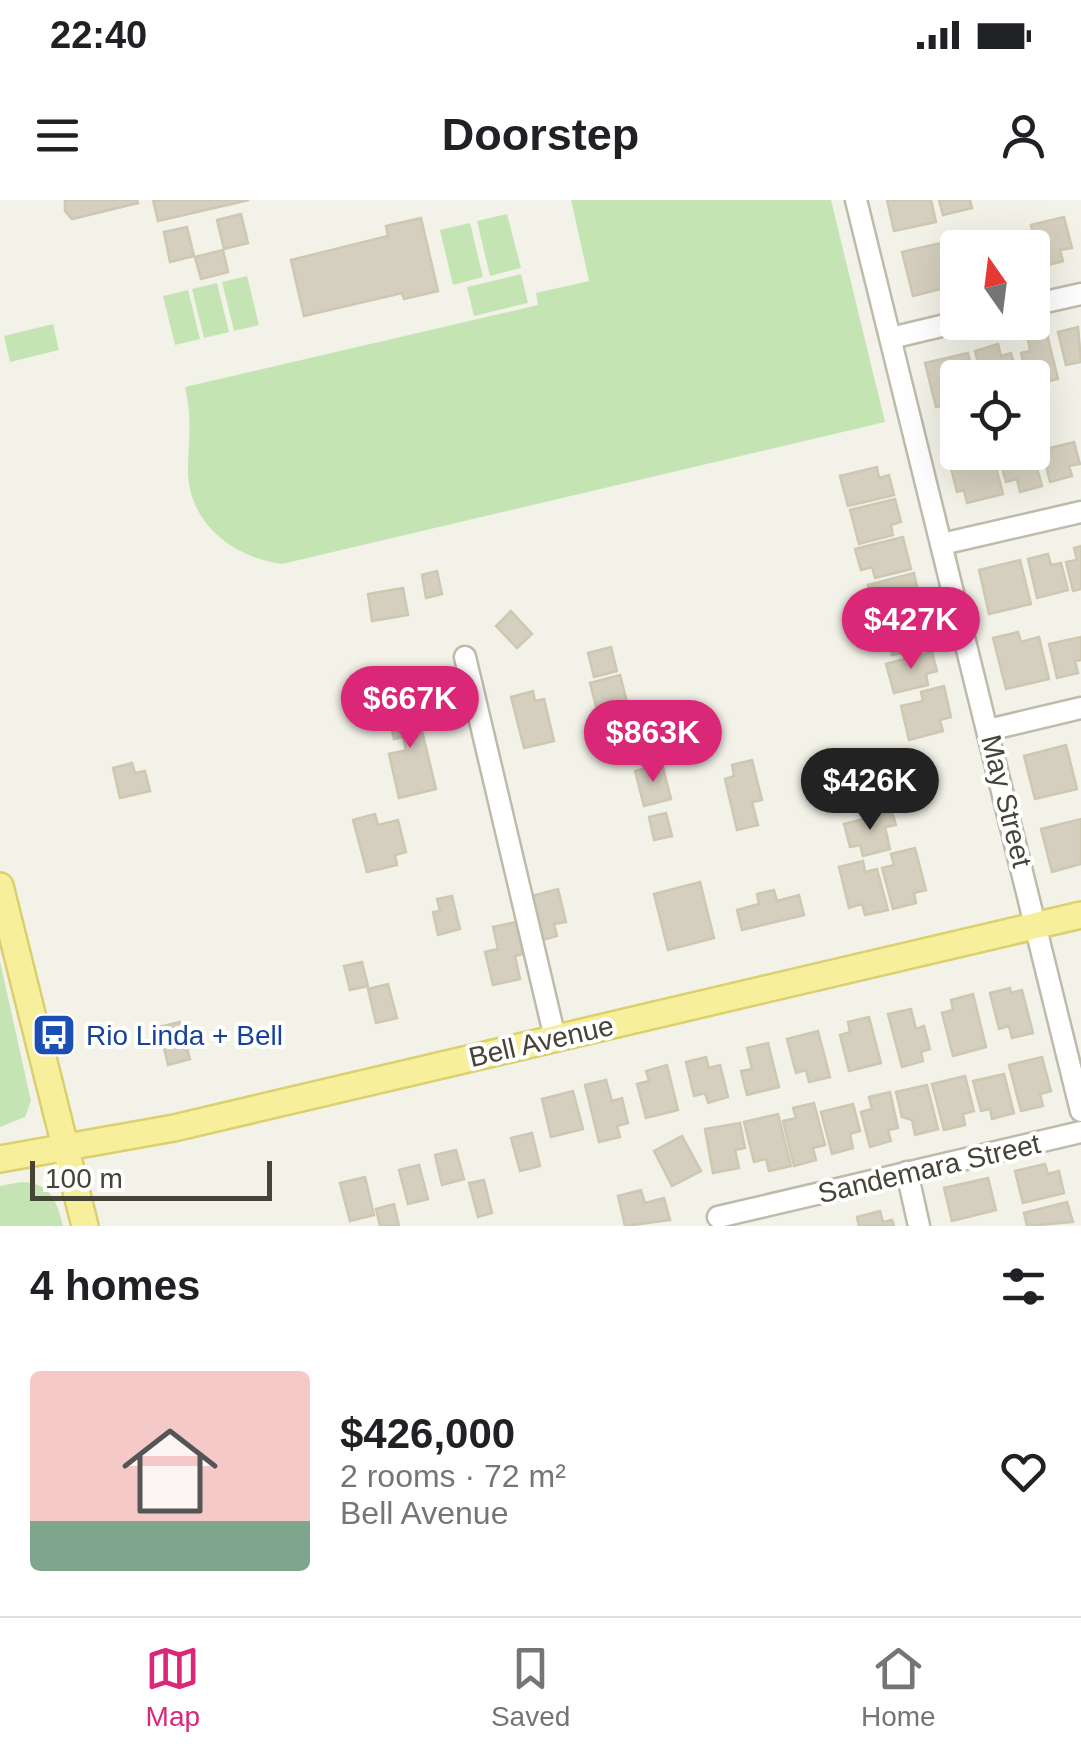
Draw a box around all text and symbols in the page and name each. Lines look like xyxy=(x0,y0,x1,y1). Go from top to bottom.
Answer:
text: 22:40 xyxy=(50,14,147,56)
icon: menu xyxy=(30,108,85,163)
icon: person xyxy=(996,108,1051,163)
text: Doorstep xyxy=(442,109,639,160)
north arrow xyxy=(940,230,1050,340)
map controls xyxy=(940,230,1050,470)
button: locate xyxy=(940,360,1050,470)
pin: $427K xyxy=(841,587,981,672)
text: $427K xyxy=(864,601,958,637)
pin: $667K xyxy=(340,666,480,751)
text: $667K xyxy=(363,680,457,716)
pin: $863K xyxy=(583,700,723,785)
text: $863K xyxy=(606,714,700,750)
street label: May Street xyxy=(975,732,1038,871)
pin: $426K xyxy=(800,748,940,833)
text: $426K xyxy=(823,762,917,798)
street label: Bell Avenue xyxy=(466,1010,616,1073)
bus stop icon: Rio Linda + Bell xyxy=(31,1012,77,1058)
place label: Rio Linda + Bell xyxy=(86,1020,283,1051)
street label: Sandemara Street xyxy=(815,1128,1044,1209)
scale bar xyxy=(30,1156,272,1200)
text: 100 m xyxy=(45,1163,123,1194)
icon: filters xyxy=(996,1259,1051,1314)
text: 4 homes xyxy=(30,1262,200,1309)
text: $426,000 xyxy=(340,1410,515,1457)
icon: home xyxy=(110,1411,230,1531)
icon: heart xyxy=(996,1444,1051,1499)
text: 2 rooms · 72 m² xyxy=(340,1458,566,1494)
text: Bell Avenue xyxy=(340,1495,508,1531)
tab: Map xyxy=(145,1641,200,1733)
tab: Saved xyxy=(491,1641,570,1733)
tab: Home xyxy=(861,1641,936,1733)

